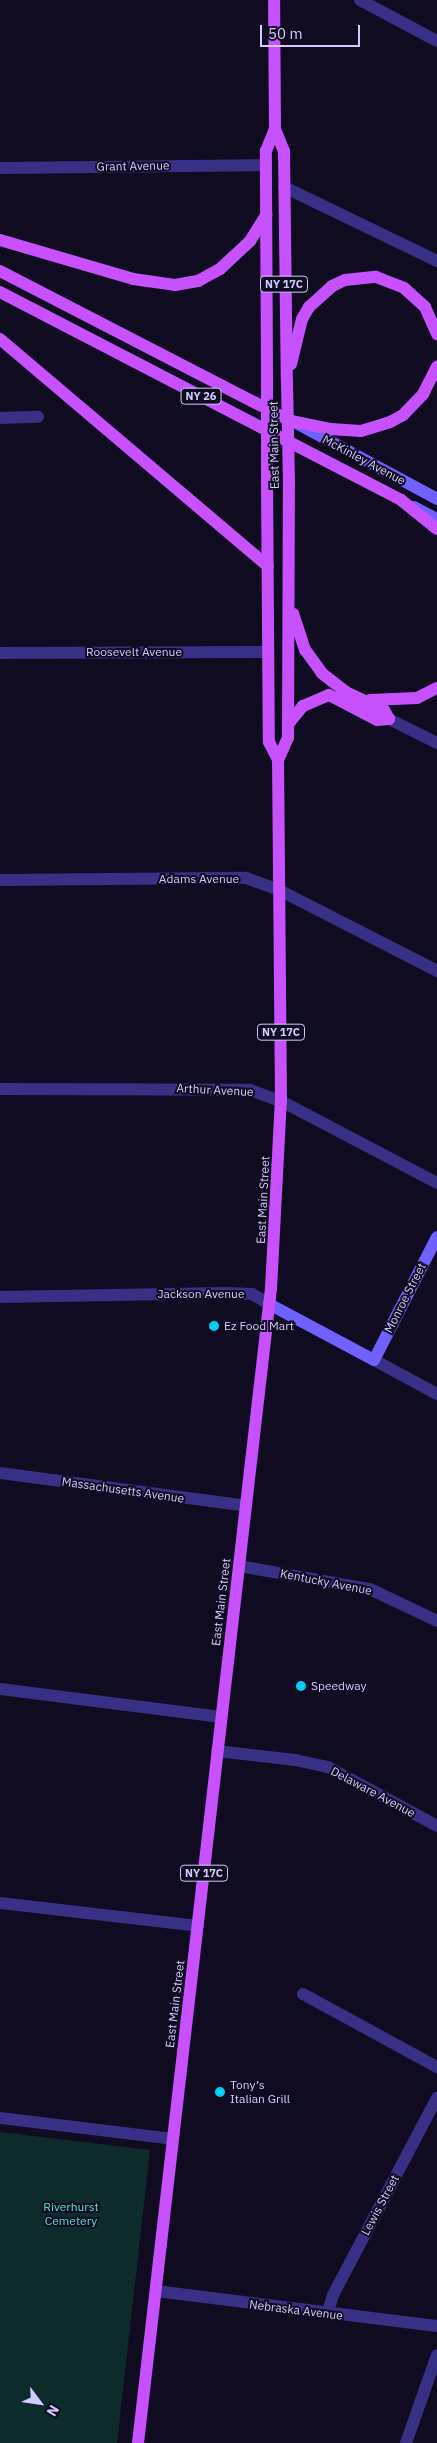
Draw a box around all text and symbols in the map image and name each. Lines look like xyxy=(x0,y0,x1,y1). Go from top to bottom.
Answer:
scale bar xyxy=(262,15,362,47)
text: 50 m xyxy=(268,24,303,43)
street label: Grant Avenue xyxy=(96,158,170,174)
road number: NY 17C xyxy=(259,276,309,292)
road number: NY 26 xyxy=(180,388,222,404)
street label: East Main Street xyxy=(266,401,282,489)
street label: McKinley Avenue xyxy=(320,432,408,488)
street label: Roosevelt Avenue xyxy=(86,645,182,659)
street label: Adams Avenue xyxy=(159,872,239,886)
road number: NY 17C xyxy=(256,1024,306,1040)
street label: Arthur Avenue xyxy=(176,1081,254,1099)
street label: East Main Street xyxy=(254,1156,272,1244)
street label: Monroe Street xyxy=(381,1261,429,1335)
street label: Jackson Avenue xyxy=(157,1287,245,1301)
place label: Ez Food Mart xyxy=(224,1319,294,1333)
marker: Ez Food Mart xyxy=(208,1320,220,1332)
street label: Massachusetts Avenue xyxy=(61,1474,185,1506)
street label: East Main Street xyxy=(208,1557,234,1647)
street label: Kentucky Avenue xyxy=(279,1566,373,1598)
place label: Speedway xyxy=(311,1679,367,1693)
marker: Speedway xyxy=(295,1680,307,1692)
street label: Delaware Avenue xyxy=(328,1764,418,1820)
road number: NY 17C xyxy=(179,1865,229,1882)
street label: East Main Street xyxy=(162,1959,188,2049)
place label: Tony’s Italian Grill xyxy=(230,2078,290,2106)
marker: Tony’s Italian Grill xyxy=(214,2086,226,2098)
street label: Lewis Street xyxy=(358,2172,402,2238)
park label: Riverhurst Cemetery xyxy=(43,2200,99,2228)
street label: Nebraska Avenue xyxy=(248,2297,344,2323)
north arrow xyxy=(15,2378,65,2428)
text: N xyxy=(43,2402,63,2420)

